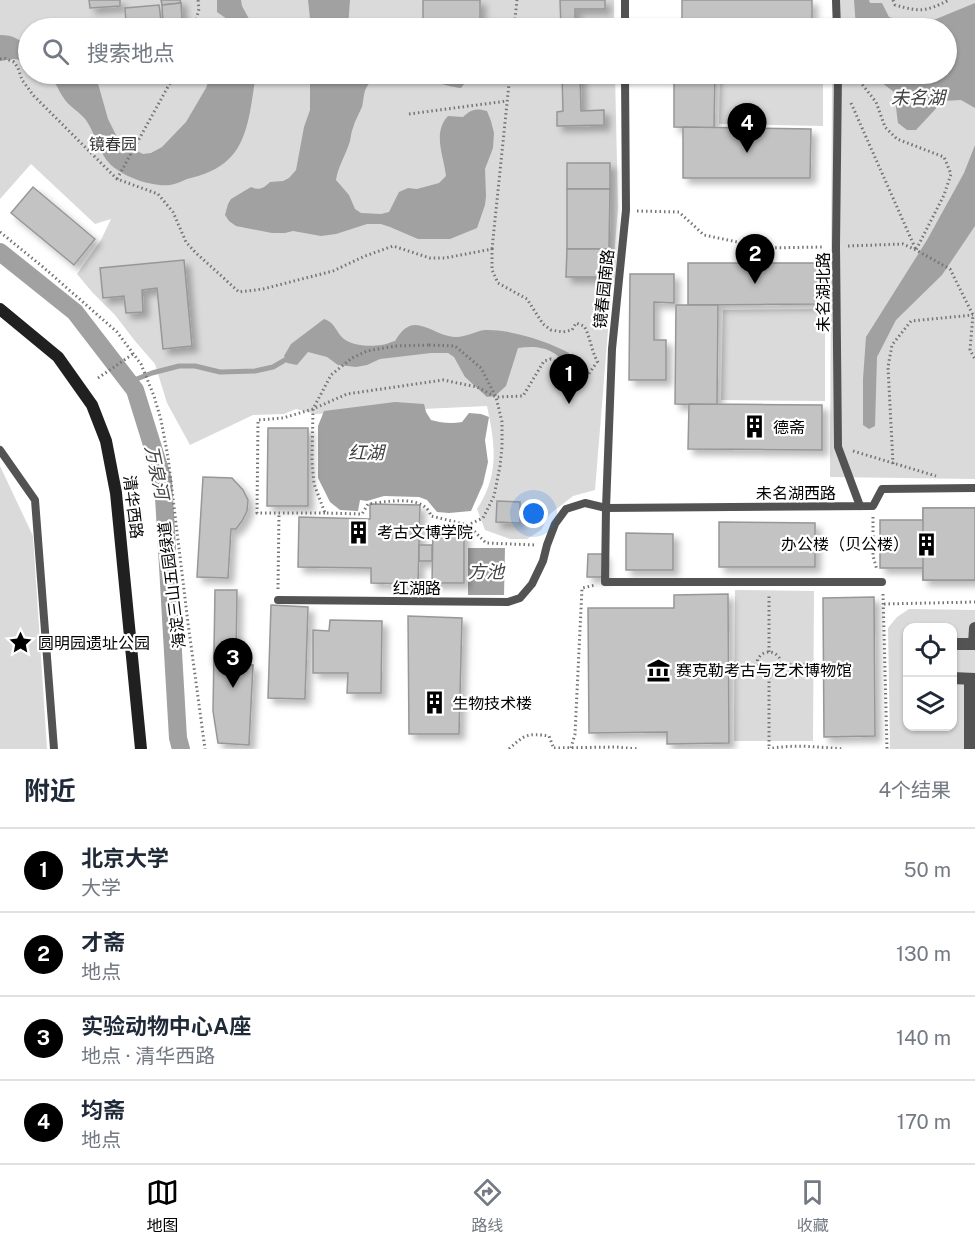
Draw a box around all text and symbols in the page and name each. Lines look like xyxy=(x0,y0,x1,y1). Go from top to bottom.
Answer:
search box xyxy=(18,18,957,84)
icon: search xyxy=(39,35,72,68)
text: 搜索地点 xyxy=(87,40,175,66)
water label: 未名湖 xyxy=(891,87,948,108)
pin: 4 xyxy=(728,104,766,153)
park label: 镜春园 xyxy=(89,135,137,154)
pin: 2 xyxy=(736,234,774,284)
street label: 镜春园南路 xyxy=(590,248,618,330)
street label: 未名湖北路 xyxy=(814,252,833,332)
pin: 1 xyxy=(550,354,588,404)
building icon: 德斋 xyxy=(742,414,768,440)
place label: 德斋 xyxy=(773,418,805,437)
water label: 红湖 xyxy=(348,442,387,463)
water label: 万泉河 xyxy=(141,443,174,504)
street label: 清华西路 xyxy=(120,474,146,540)
street label: 未名湖西路 xyxy=(756,484,836,503)
your location xyxy=(519,499,548,528)
building icon: 考古文博学院 xyxy=(346,519,372,545)
street label: 海淀三山五园绿道 xyxy=(155,520,189,650)
place label: 考古文博学院 xyxy=(377,523,473,542)
building icon: 办公楼（贝公楼） xyxy=(914,531,940,557)
place label: 办公楼（贝公楼） xyxy=(781,535,909,554)
water label: 方池 xyxy=(468,561,506,582)
street label: 红湖路 xyxy=(393,579,441,598)
map controls xyxy=(903,623,957,731)
button: locate xyxy=(903,623,957,677)
place icon: 圆明园遗址公园 xyxy=(7,630,33,656)
place label: 圆明园遗址公园 xyxy=(38,634,150,653)
pin: 3 xyxy=(214,638,252,688)
museum icon: 赛克勒考古与艺术博物馆 xyxy=(645,657,671,683)
place label: 赛克勒考古与艺术博物馆 xyxy=(676,661,852,680)
button: layers xyxy=(903,677,957,731)
building icon: 生物技术楼 xyxy=(421,690,447,716)
place label: 生物技术楼 xyxy=(452,694,532,713)
text: 附近 xyxy=(24,775,76,806)
text: 4个结果 xyxy=(878,778,951,802)
text: 北京大学 xyxy=(81,845,169,871)
text: 1 xyxy=(39,858,48,882)
text: 50 m xyxy=(904,858,951,882)
text: 大学 xyxy=(81,876,121,900)
text: 才斋 xyxy=(81,929,125,955)
text: 2 xyxy=(37,942,50,966)
text: 130 m xyxy=(896,942,951,966)
text: 地点 xyxy=(81,960,121,984)
text: 实验动物中心A座 xyxy=(81,1013,251,1039)
text: 3 xyxy=(37,1026,50,1050)
text: 140 m xyxy=(896,1026,951,1050)
text: 地点 · 清华西路 xyxy=(81,1044,215,1068)
text: 均斋 xyxy=(81,1097,125,1123)
text: 4 xyxy=(37,1110,50,1134)
text: 170 m xyxy=(897,1110,951,1134)
text: 地点 xyxy=(81,1128,121,1152)
tab: 地图 xyxy=(146,1176,179,1236)
tab: 路线 xyxy=(471,1176,504,1236)
tab: 收藏 xyxy=(796,1176,829,1236)

